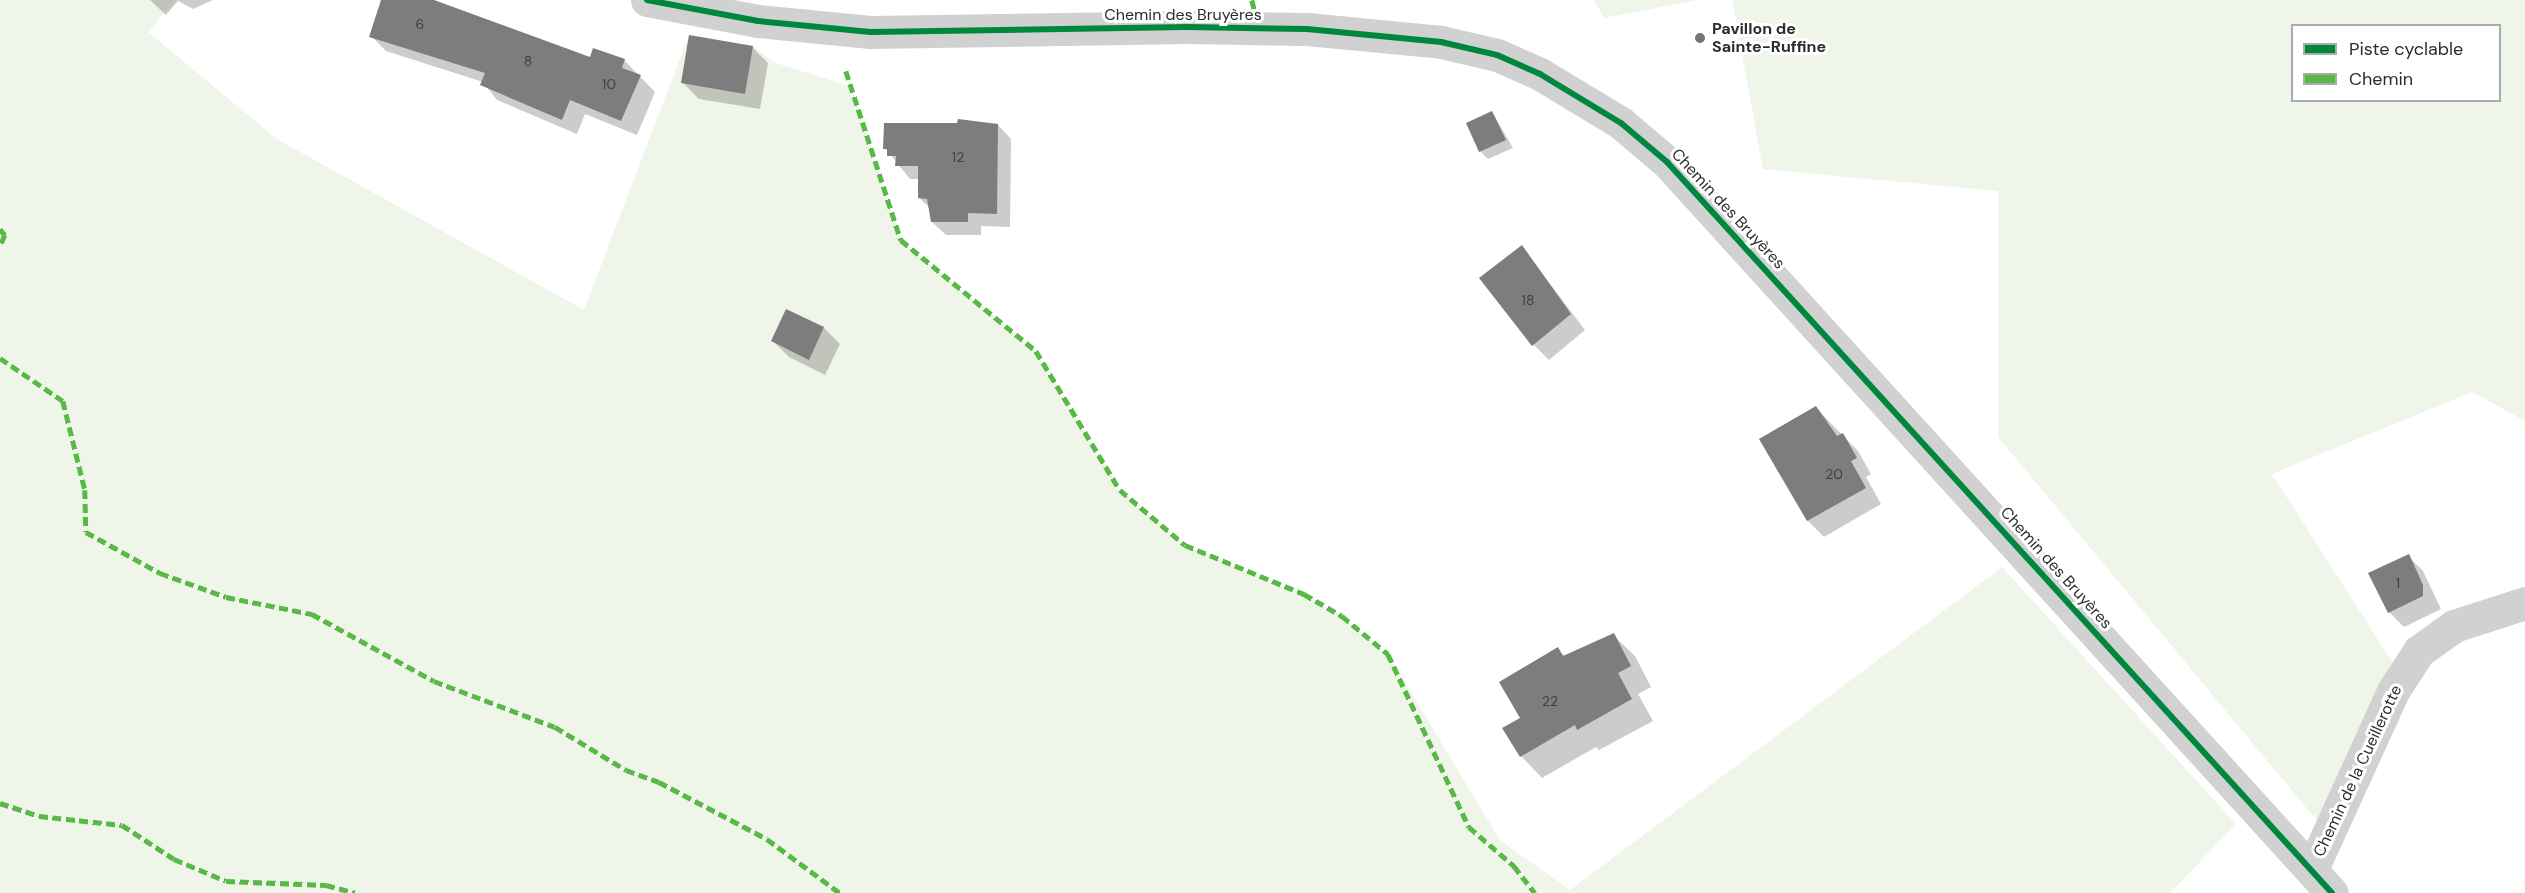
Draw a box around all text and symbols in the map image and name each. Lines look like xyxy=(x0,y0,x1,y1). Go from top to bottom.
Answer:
street label: Chemin des Bruyères xyxy=(1104,5,1262,25)
house number: 6 xyxy=(416,16,424,32)
place label: Pavillon de Sainte-Ruffine xyxy=(1712,19,1826,57)
legend xyxy=(2291,24,2501,102)
marker: Pavillon de Sainte-Ruffine xyxy=(1693,31,1707,45)
text: Piste cyclable xyxy=(2349,37,2463,61)
house number: 8 xyxy=(524,53,532,69)
text: Chemin xyxy=(2349,67,2413,91)
house number: 10 xyxy=(602,76,616,92)
street label: Chemin des Bruyères xyxy=(1667,145,1789,273)
house number: 12 xyxy=(952,149,964,165)
house number: 18 xyxy=(1522,292,1534,308)
house number: 20 xyxy=(1825,466,1843,482)
street label: Chemin des Bruyères xyxy=(1996,503,2116,633)
house number: 1 xyxy=(2396,575,2400,591)
street label: Chemin de la Cueillerotte xyxy=(2310,682,2406,860)
house number: 22 xyxy=(1542,693,1558,709)

